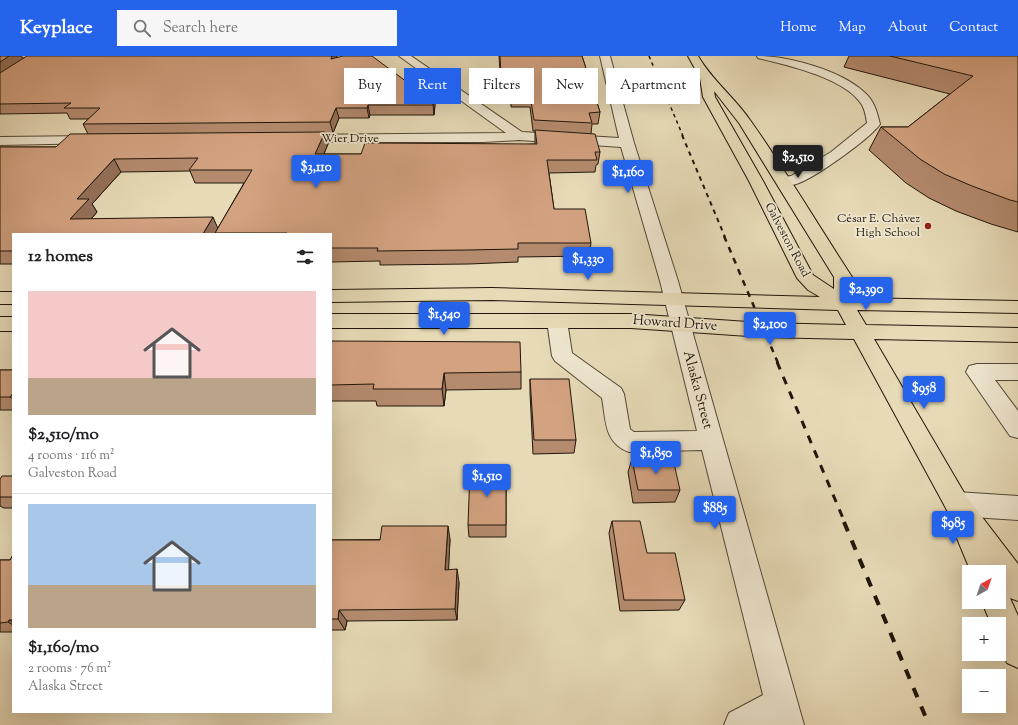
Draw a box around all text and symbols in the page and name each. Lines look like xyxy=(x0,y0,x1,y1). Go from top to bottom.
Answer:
search box xyxy=(117,10,397,46)
text: Keyplace xyxy=(20,15,93,42)
icon: search xyxy=(131,17,153,39)
text: Search here xyxy=(163,18,238,39)
text: Home xyxy=(780,18,817,38)
text: Map xyxy=(839,18,866,38)
text: About xyxy=(888,18,927,38)
text: Contact xyxy=(949,18,998,38)
chip: Buy xyxy=(344,68,396,104)
chip: Rent xyxy=(404,68,461,104)
chip: Filters xyxy=(469,68,534,104)
chip: New xyxy=(542,68,598,104)
chip: Apartment xyxy=(606,68,700,104)
street label: Wier Drive xyxy=(321,130,379,148)
pin: $2,510 xyxy=(765,145,831,179)
text: $2,510 xyxy=(782,149,814,167)
pin: $3,110 xyxy=(283,155,349,189)
text: $3,110 xyxy=(300,159,332,177)
pin: $1,160 xyxy=(595,160,661,194)
text: $1,160 xyxy=(612,164,644,182)
street label: Galveston Road xyxy=(760,200,814,281)
place label: César E. Chávez High School xyxy=(837,210,921,242)
marker: César E. Chávez High School xyxy=(923,221,933,231)
text: 12 homes xyxy=(28,245,93,269)
icon: filters xyxy=(294,246,316,268)
pin: $1,330 xyxy=(555,247,621,281)
text: $1,330 xyxy=(572,251,604,269)
pin: $2,390 xyxy=(833,277,899,311)
text: $2,390 xyxy=(849,281,883,299)
pin: $1,540 xyxy=(411,302,477,336)
text: $1,540 xyxy=(428,306,460,324)
street label: Howard Drive xyxy=(632,311,718,337)
pin: $2,100 xyxy=(737,312,803,346)
text: $2,100 xyxy=(753,316,787,334)
icon: home xyxy=(136,317,208,389)
street label: Alaska Street xyxy=(677,349,717,432)
pin: $958 xyxy=(900,376,948,410)
text: $958 xyxy=(912,380,936,398)
text: $2,510/mo xyxy=(28,423,99,447)
pin: $1,850 xyxy=(623,441,689,475)
text: $1,850 xyxy=(640,445,672,463)
text: 4 rooms · 116 m² xyxy=(28,447,114,465)
pin: $1,510 xyxy=(454,464,520,498)
text: Galveston Road xyxy=(28,465,117,483)
text: $1,510 xyxy=(472,468,502,486)
pin: $885 xyxy=(691,496,739,530)
text: $885 xyxy=(703,500,727,518)
pin: $985 xyxy=(929,511,977,545)
text: $985 xyxy=(941,515,965,533)
icon: home xyxy=(136,530,208,602)
north arrow xyxy=(962,565,1006,609)
map controls xyxy=(962,565,1006,713)
button: + xyxy=(962,617,1006,661)
text: $1,160/mo xyxy=(28,636,99,660)
text: 2 rooms · 76 m² xyxy=(28,660,112,678)
button: − xyxy=(962,669,1006,713)
text: Alaska Street xyxy=(28,678,103,696)

